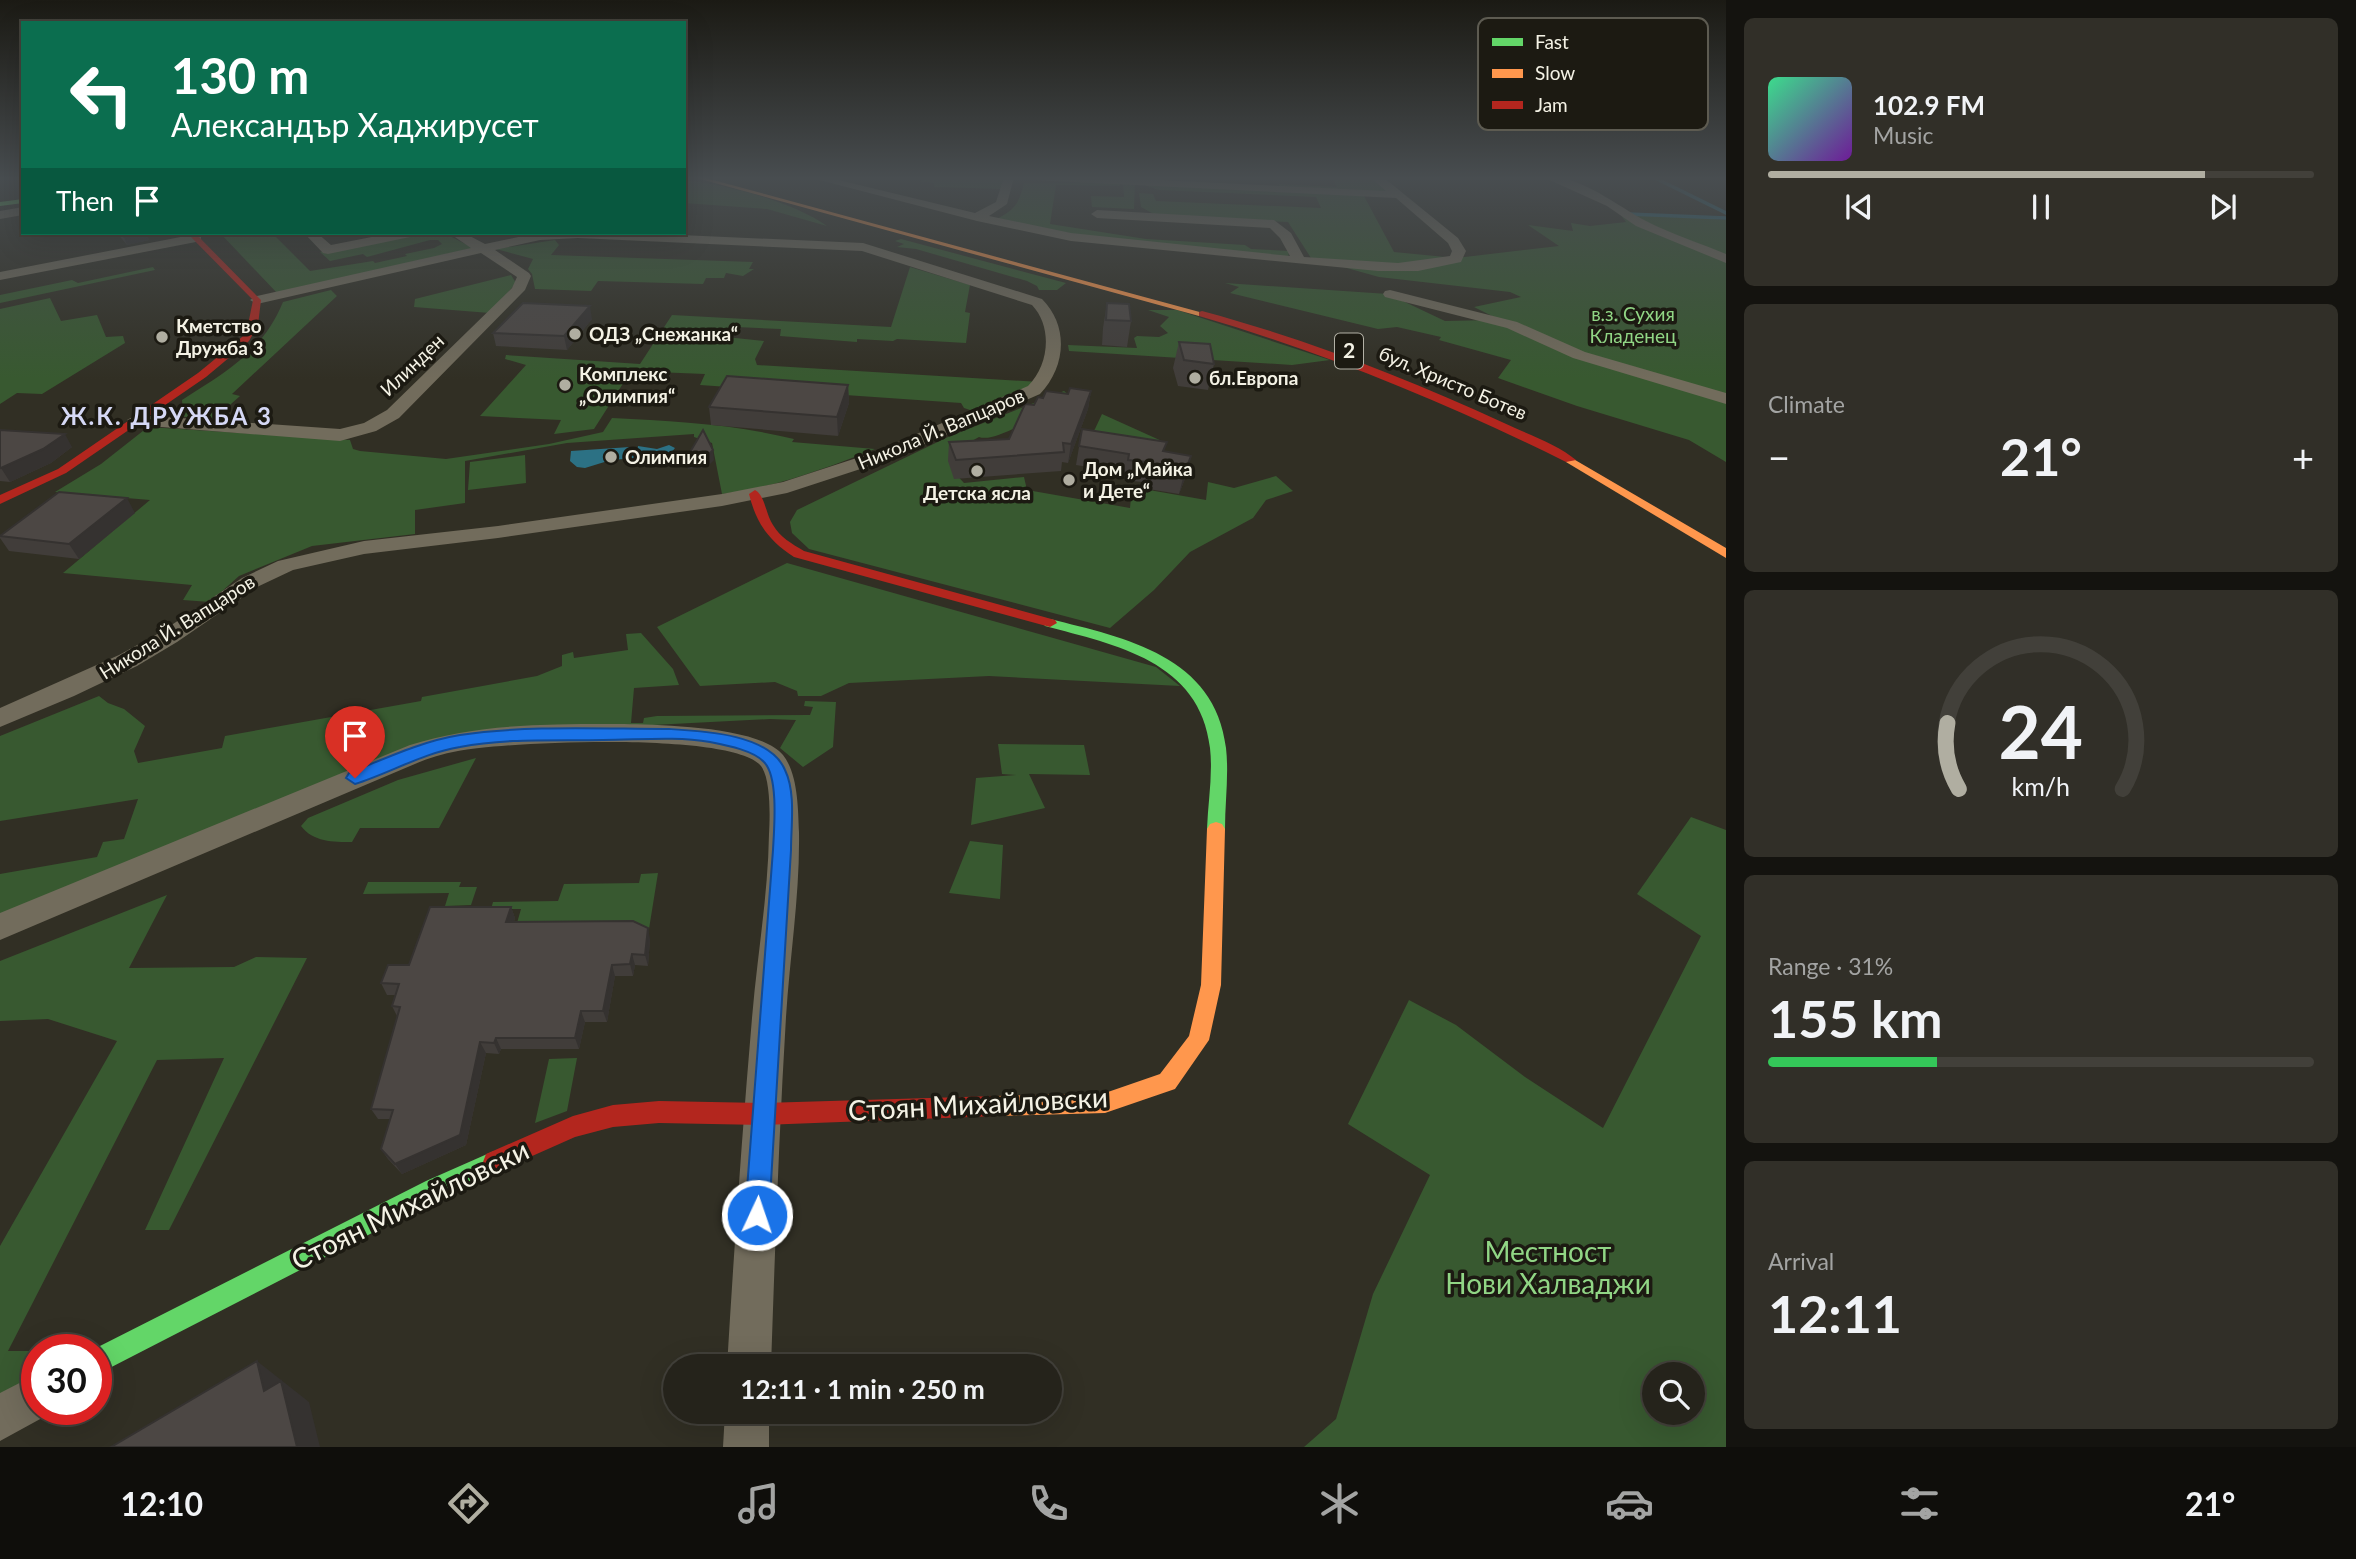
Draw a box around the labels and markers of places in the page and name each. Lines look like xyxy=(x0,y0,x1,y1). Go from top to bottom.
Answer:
place label: Кметство Дружба 3 xyxy=(176,314,264,359)
place label: ОДЗ „Снежанка“ xyxy=(589,322,738,345)
marker: ОДЗ „Снежанка“ xyxy=(567,326,583,342)
marker: Кметство Дружба 3 xyxy=(154,329,170,345)
place label: Комплекс „Олимпия“ xyxy=(579,362,675,407)
place label: бл.Европа xyxy=(1209,366,1298,389)
marker: бл.Европа xyxy=(1187,370,1203,386)
marker: Комплекс „Олимпия“ xyxy=(557,377,573,393)
place label: Олимпия xyxy=(625,445,707,468)
marker: Олимпия xyxy=(603,449,619,465)
place label: Дом „Майка и Дете“ xyxy=(1083,457,1193,502)
marker: Детска ясла xyxy=(969,463,985,479)
marker: Дом „Майка и Дете“ xyxy=(1061,472,1077,488)
place label: Детска ясла xyxy=(923,481,1031,504)
pin xyxy=(325,706,385,778)

